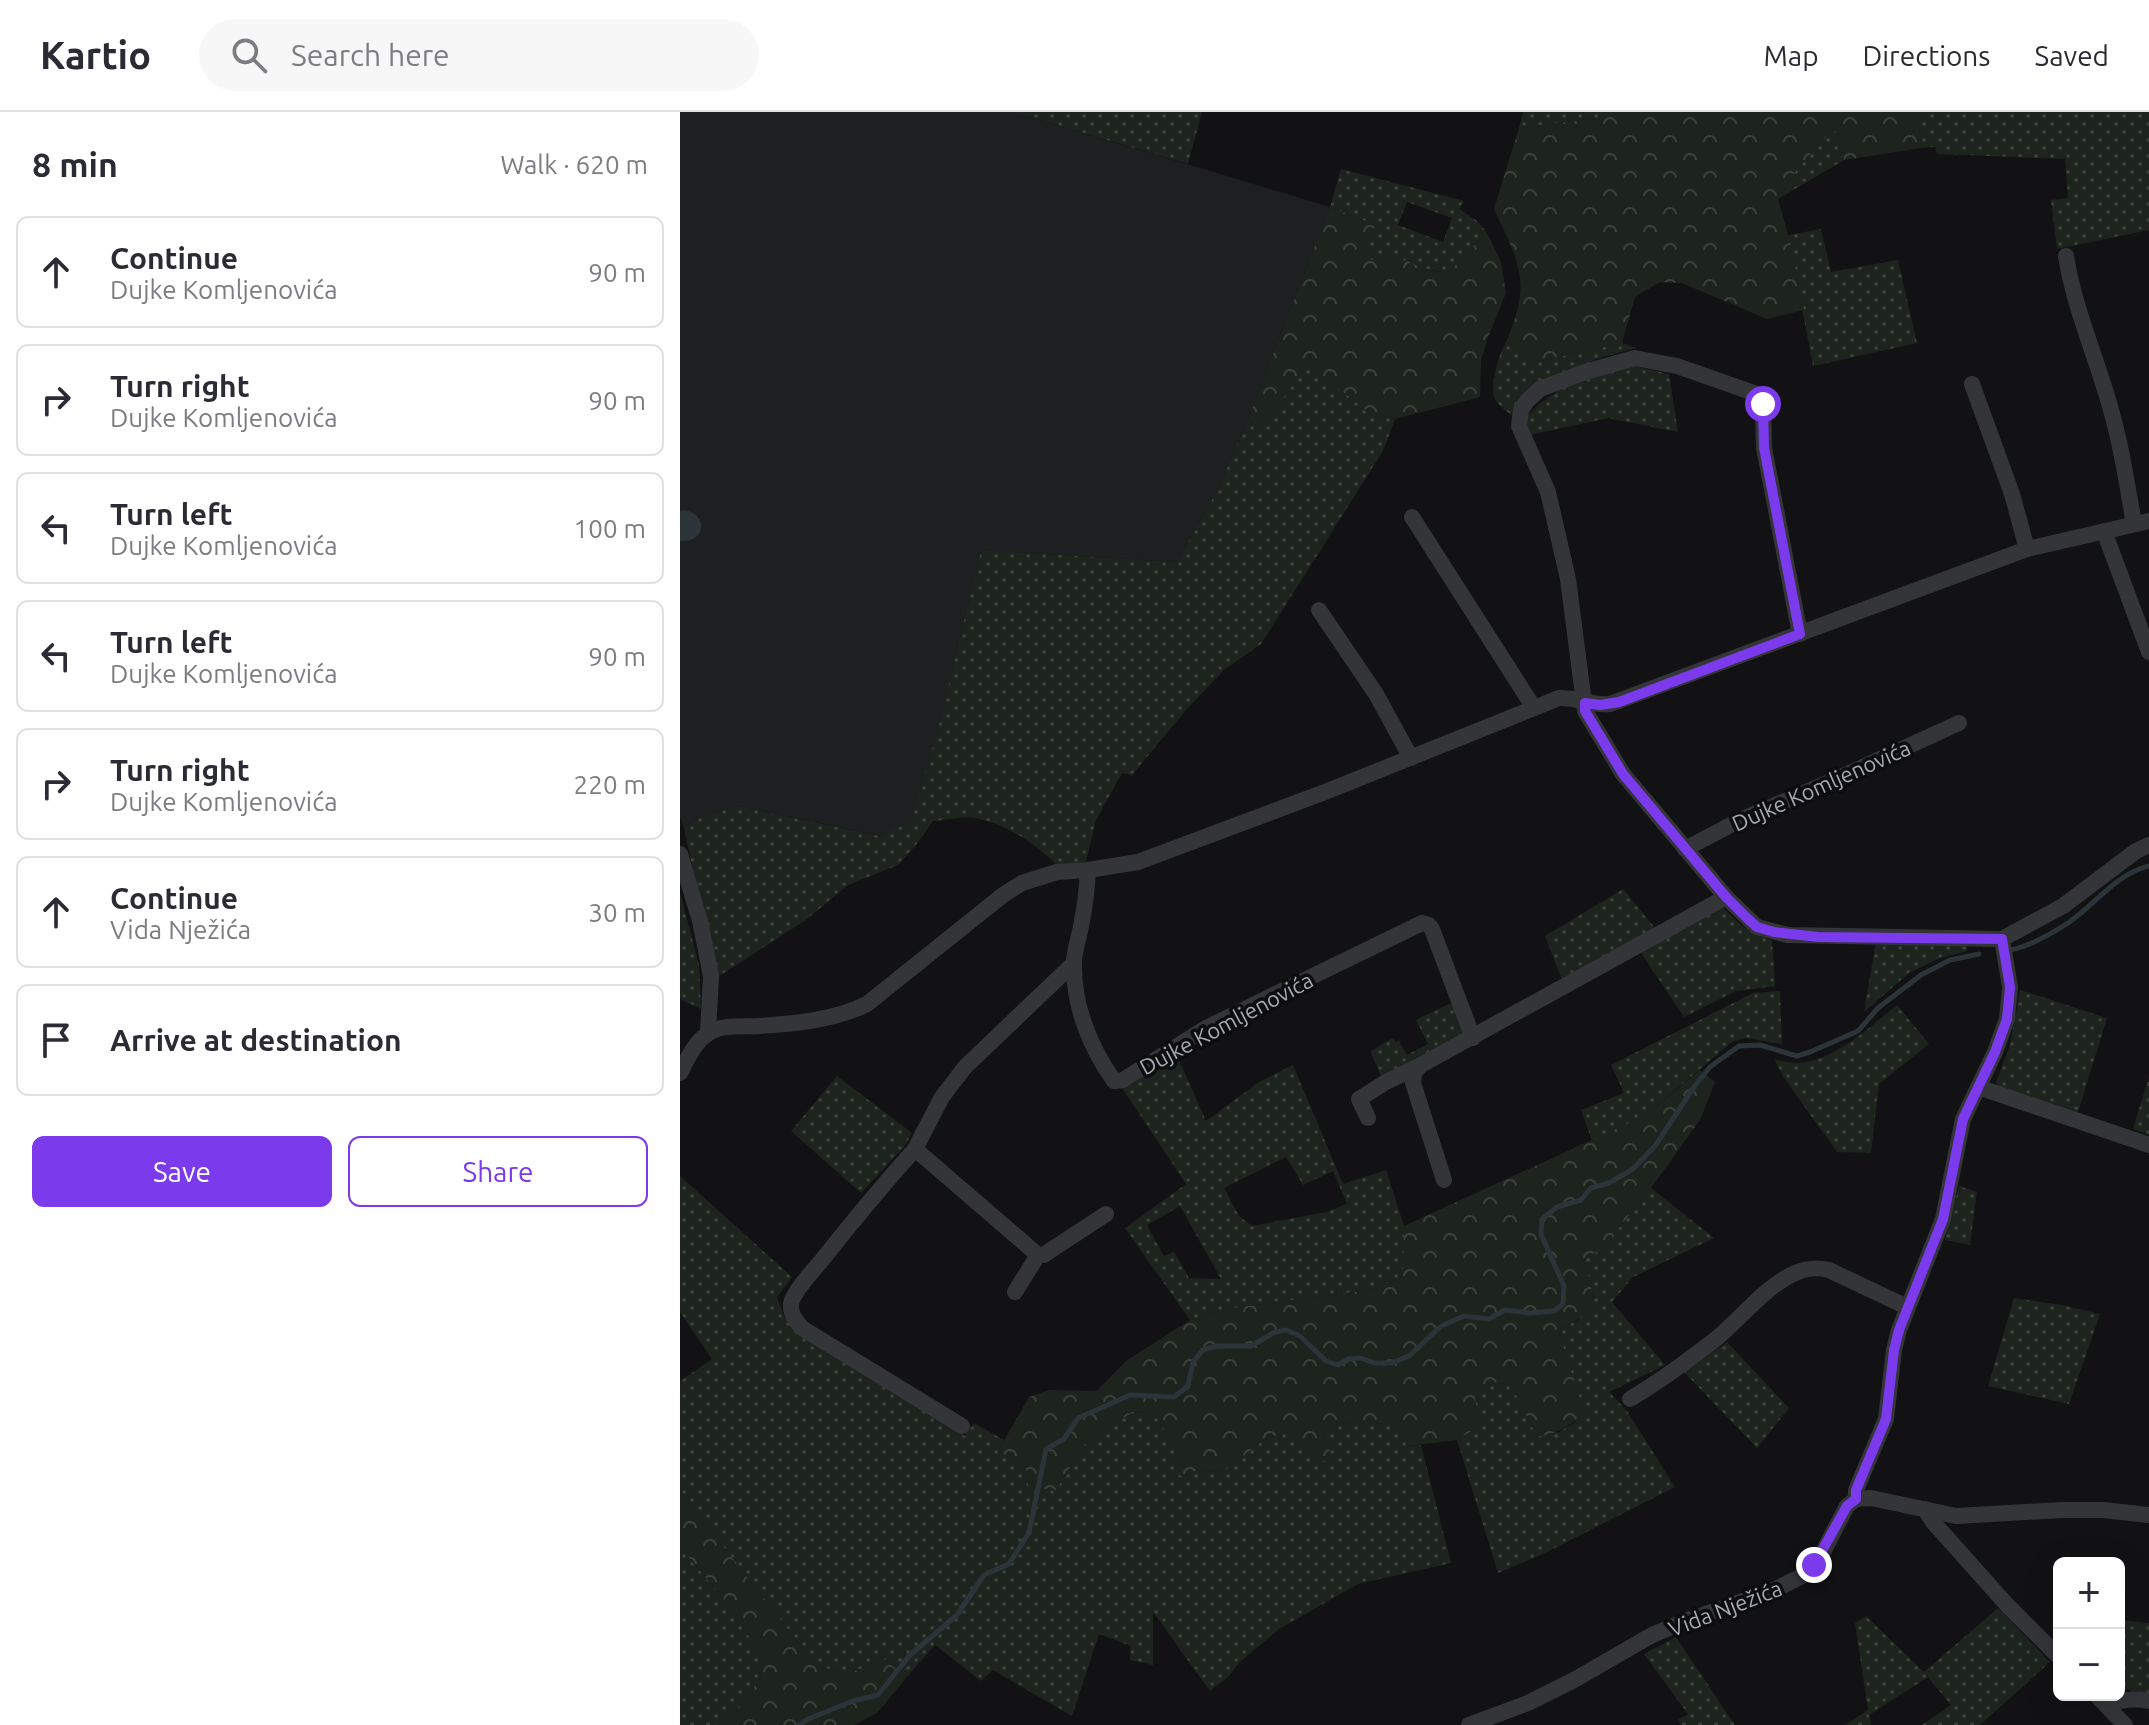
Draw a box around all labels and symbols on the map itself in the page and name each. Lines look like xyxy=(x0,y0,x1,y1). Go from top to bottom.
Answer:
route start xyxy=(1745,386,1781,422)
street label: Dujke Komljenovića xyxy=(1728,734,1914,836)
street label: Dujke Komljenovića xyxy=(1135,967,1317,1079)
route end xyxy=(1796,1547,1832,1583)
street label: Vida Nježića xyxy=(1665,1575,1785,1641)

